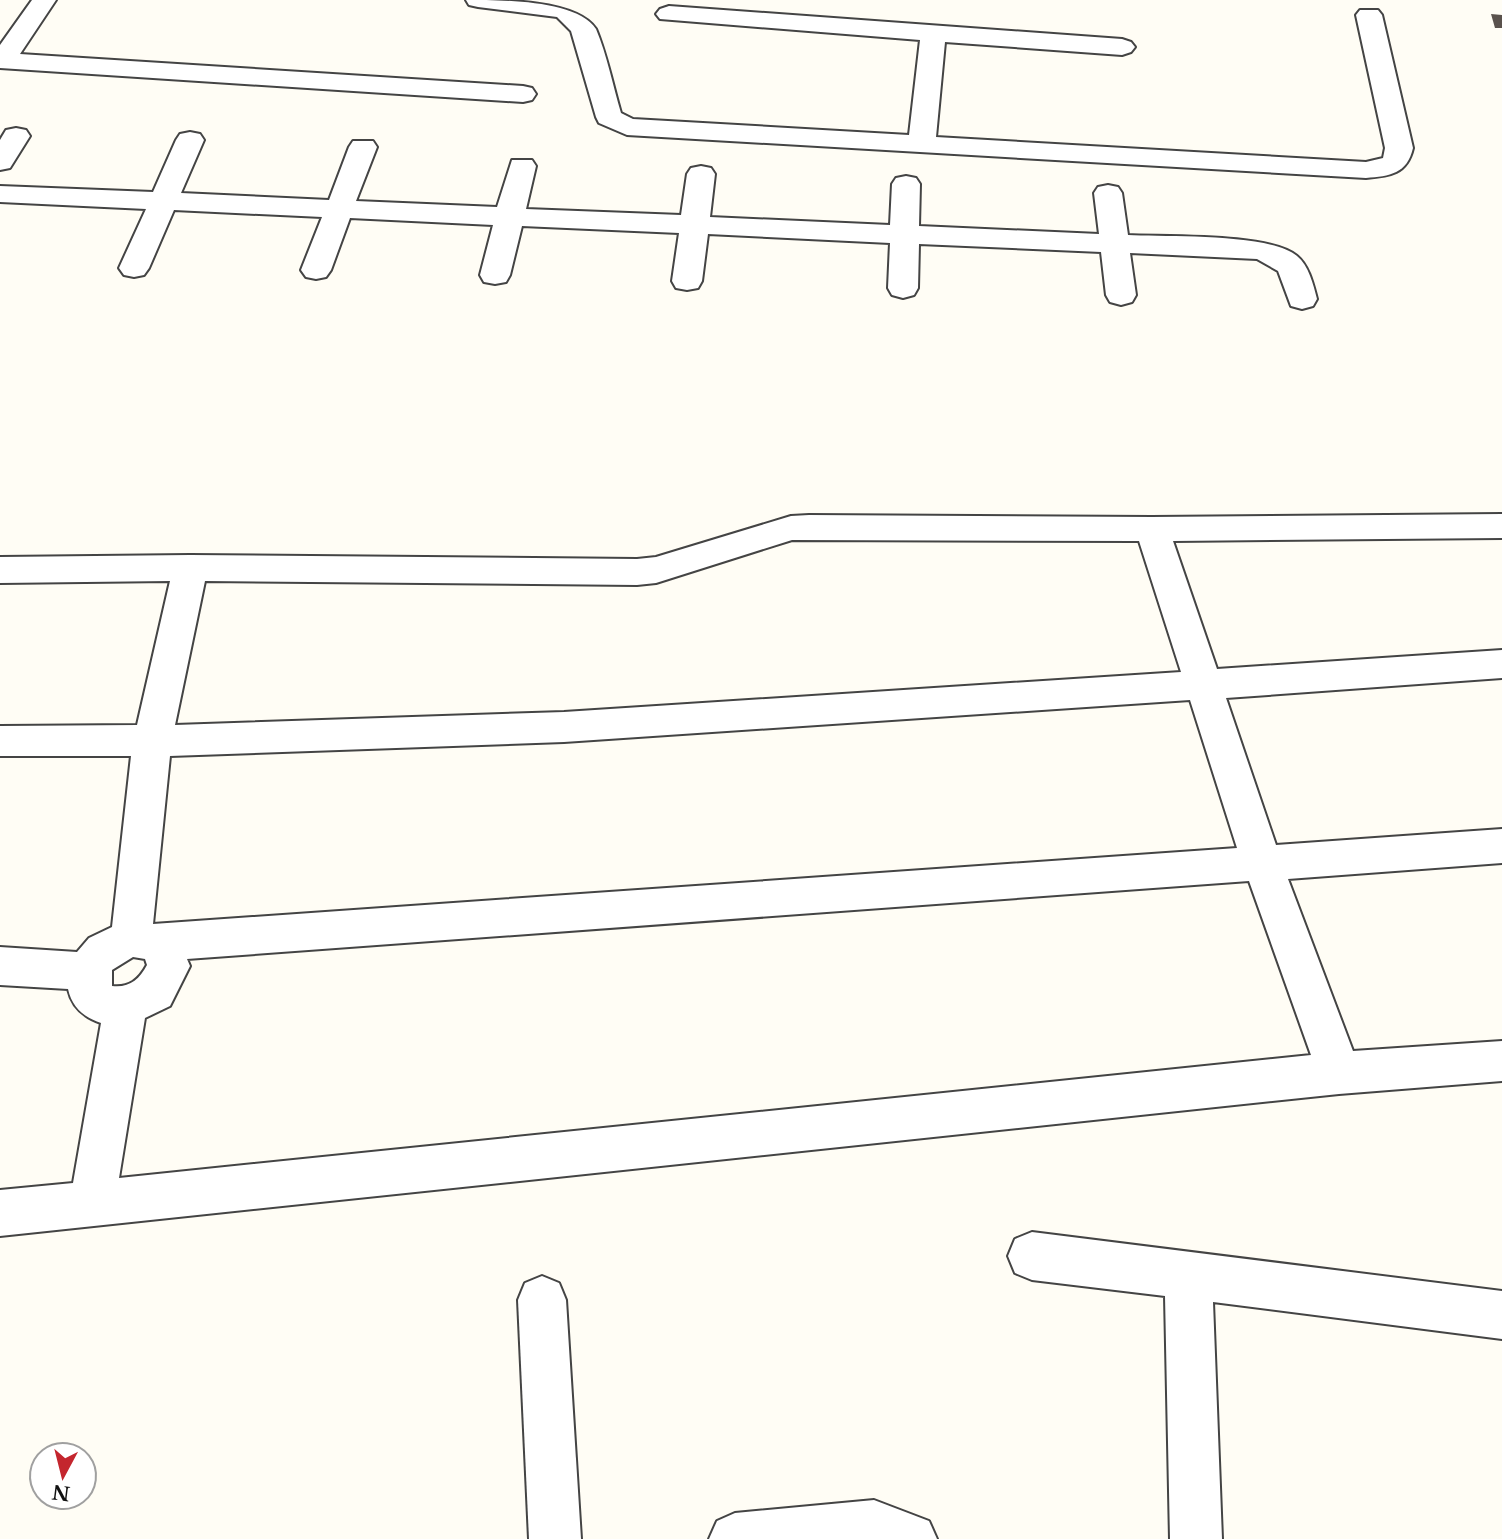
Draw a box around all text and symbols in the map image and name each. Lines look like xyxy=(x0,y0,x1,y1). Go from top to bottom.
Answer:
north arrow xyxy=(28,1441,98,1511)
text: N xyxy=(51,1480,71,1505)

